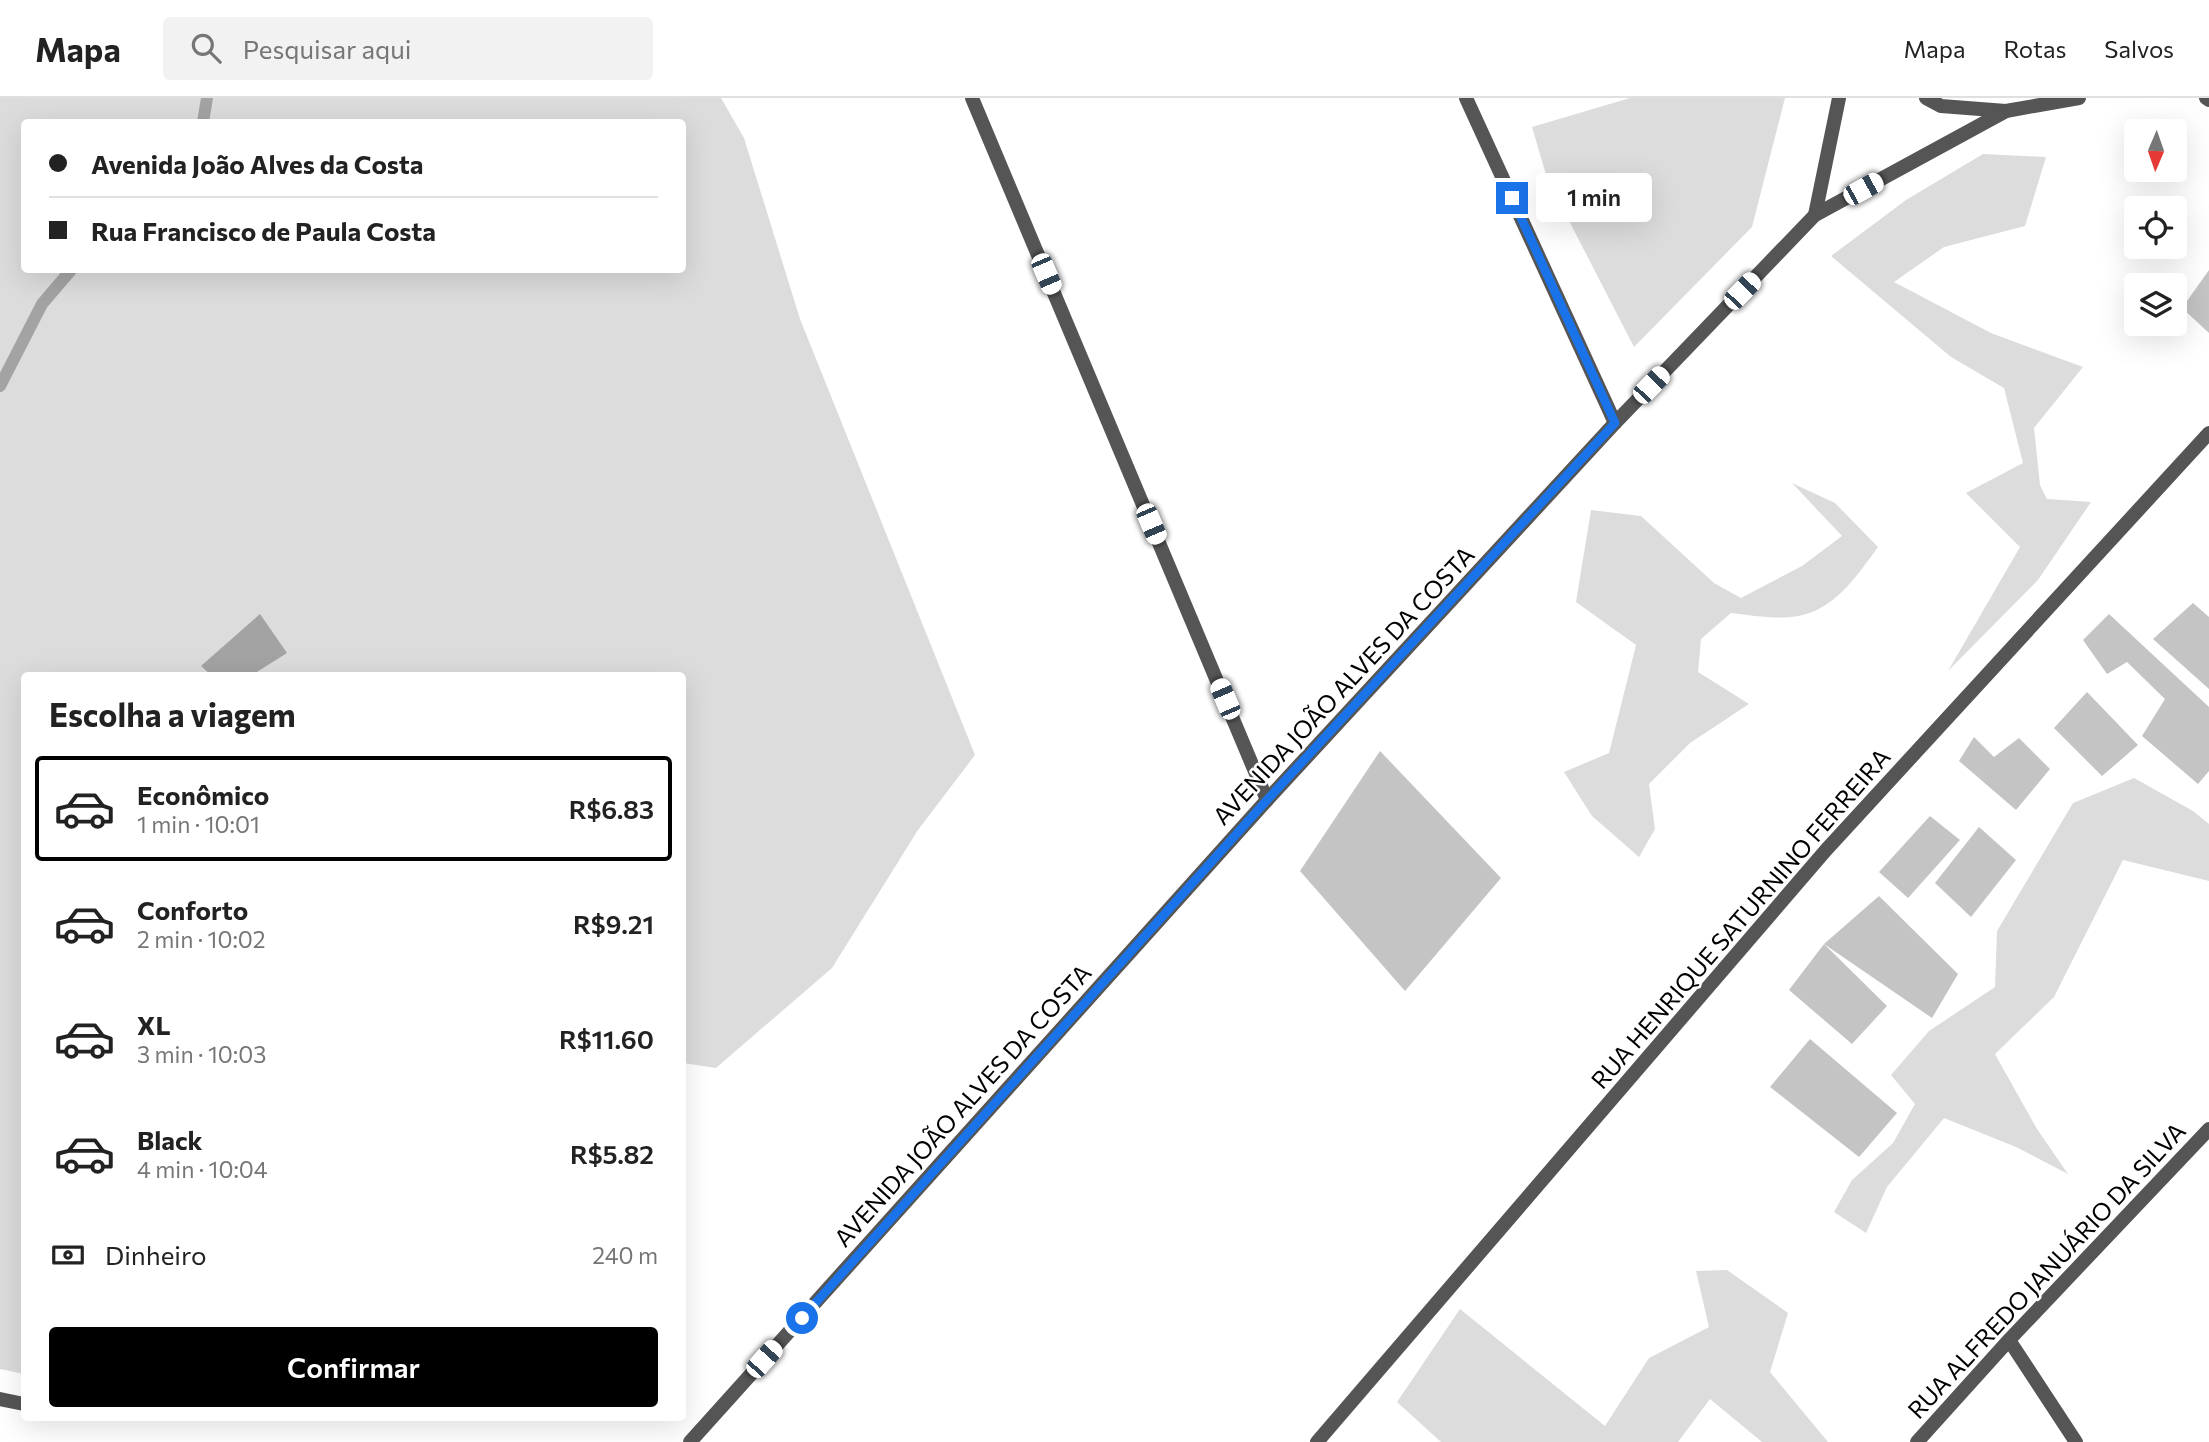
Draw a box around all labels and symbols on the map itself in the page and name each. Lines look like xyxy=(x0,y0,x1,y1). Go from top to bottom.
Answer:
north arrow xyxy=(2124,119,2188,182)
car xyxy=(1840,170,1887,208)
callout: 1 min xyxy=(1536,174,1652,222)
route end xyxy=(1496,182,1528,214)
car xyxy=(1029,251,1064,297)
car xyxy=(1720,269,1765,313)
car xyxy=(1629,363,1674,407)
car xyxy=(1134,501,1169,547)
street label: AVENIDA JOÃO ALVES DA COSTA xyxy=(1206,540,1480,830)
car xyxy=(1208,676,1243,722)
street label: RUA HENRIQUE SATURNINO FERREIRA xyxy=(1584,742,1896,1094)
street label: AVENIDA JOÃO ALVES DA COSTA xyxy=(827,958,1097,1252)
street label: RUA ALFREDO JANUÁRIO DA SILVA xyxy=(1901,1116,2191,1424)
route start xyxy=(786,1302,818,1334)
car xyxy=(743,1336,786,1382)

